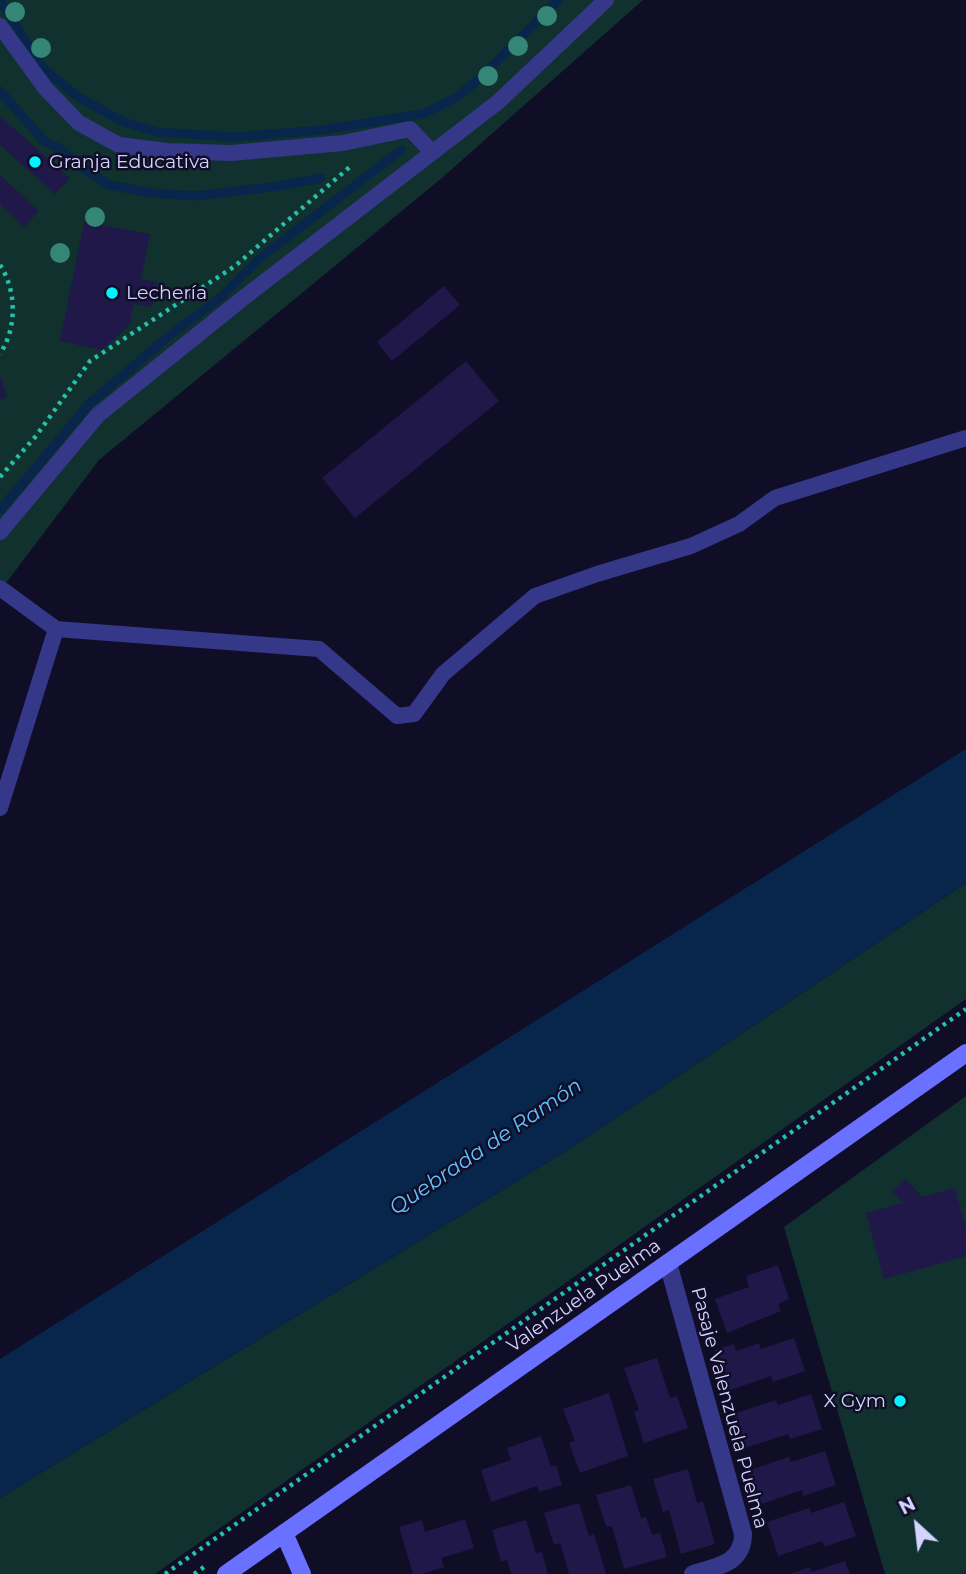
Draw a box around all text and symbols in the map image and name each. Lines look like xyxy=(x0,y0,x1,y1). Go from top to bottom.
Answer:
place label: Granja Educativa xyxy=(49,151,210,173)
marker: Granja Educativa xyxy=(27,154,43,170)
place label: Lechería xyxy=(126,282,207,304)
marker: Lechería xyxy=(104,285,120,301)
water label: Quebrada de Ramón xyxy=(385,1073,587,1221)
street label: Valenzuela Puelma xyxy=(503,1234,665,1358)
street label: Pasaje Valenzuela Puelma xyxy=(686,1285,772,1531)
place label: X Gym xyxy=(823,1390,886,1412)
marker: X Gym xyxy=(892,1393,908,1409)
north arrow xyxy=(882,1490,952,1560)
text: N xyxy=(895,1492,919,1520)

